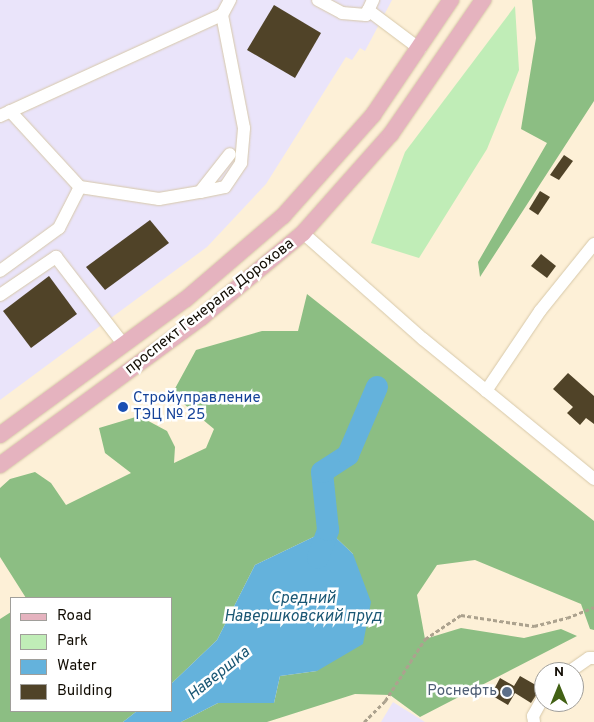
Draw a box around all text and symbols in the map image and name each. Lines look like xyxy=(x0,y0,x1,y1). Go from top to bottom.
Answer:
street label: проспект Генерала Дорохова xyxy=(122,235,298,379)
place label: Стройуправление ТЭЦ № 25 xyxy=(133,389,261,424)
marker: Стройуправление ТЭЦ № 25 xyxy=(117,401,129,413)
water label: Средний Навершковский пруд xyxy=(224,589,382,627)
legend xyxy=(10,597,172,712)
text: Road xyxy=(57,607,92,626)
text: Park xyxy=(57,632,88,651)
water label: Навершка xyxy=(184,643,254,705)
text: Water xyxy=(57,657,96,676)
north arrow xyxy=(534,662,584,712)
text: N xyxy=(554,664,564,681)
text: Building xyxy=(57,682,112,701)
place label: Роснефть xyxy=(427,683,497,701)
marker: Роснефть xyxy=(501,686,513,698)

